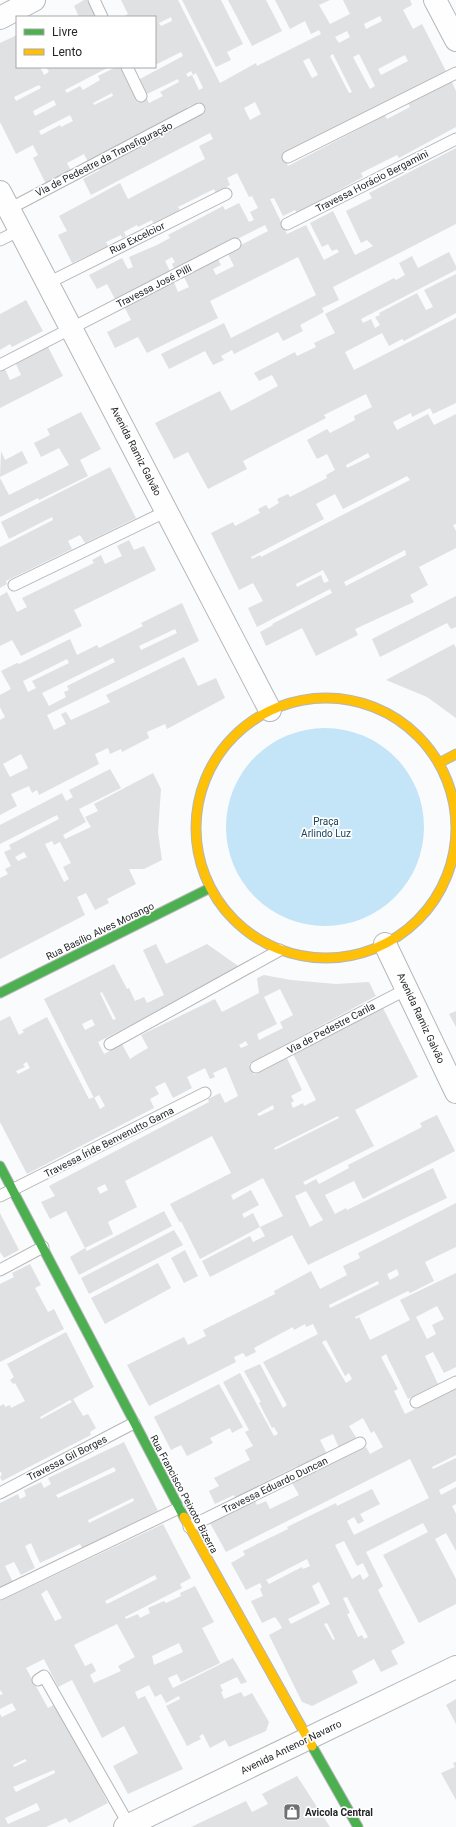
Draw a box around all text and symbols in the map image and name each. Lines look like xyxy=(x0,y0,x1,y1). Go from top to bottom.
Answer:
legend xyxy=(16,16,156,68)
text: Livre xyxy=(52,25,78,39)
text: Lento xyxy=(52,45,82,59)
street label: Via de Pedestre da Transfiguração xyxy=(34,119,175,198)
street label: Travessa Horácio Bergamini xyxy=(314,148,430,214)
street label: Rua Excelcior xyxy=(108,220,167,256)
street label: Travessa José Pilli xyxy=(115,262,193,310)
street label: Avenida Ramiz Galvão xyxy=(109,405,163,498)
park label: Praça Arlindo Luz xyxy=(301,816,351,839)
street label: Rua Basílio Alves Morango xyxy=(44,900,156,962)
street label: Avenida Ramiz Galvão xyxy=(395,971,447,1065)
street label: Via de Pedestre Carila xyxy=(285,1000,377,1056)
street label: Travessa Íride Benvenutto Gama xyxy=(42,1104,176,1180)
street label: Travessa Gil Borges xyxy=(25,1433,109,1483)
street label: Rua Francisco Peixoto Bizerra xyxy=(148,1433,220,1555)
street label: Travessa Eduardo Duncan xyxy=(221,1455,329,1515)
street label: Avenida Antenor Navarro xyxy=(239,1718,343,1776)
shop icon: Avicola Central xyxy=(282,1802,302,1822)
place label: Avicola Central xyxy=(305,1807,373,1818)

